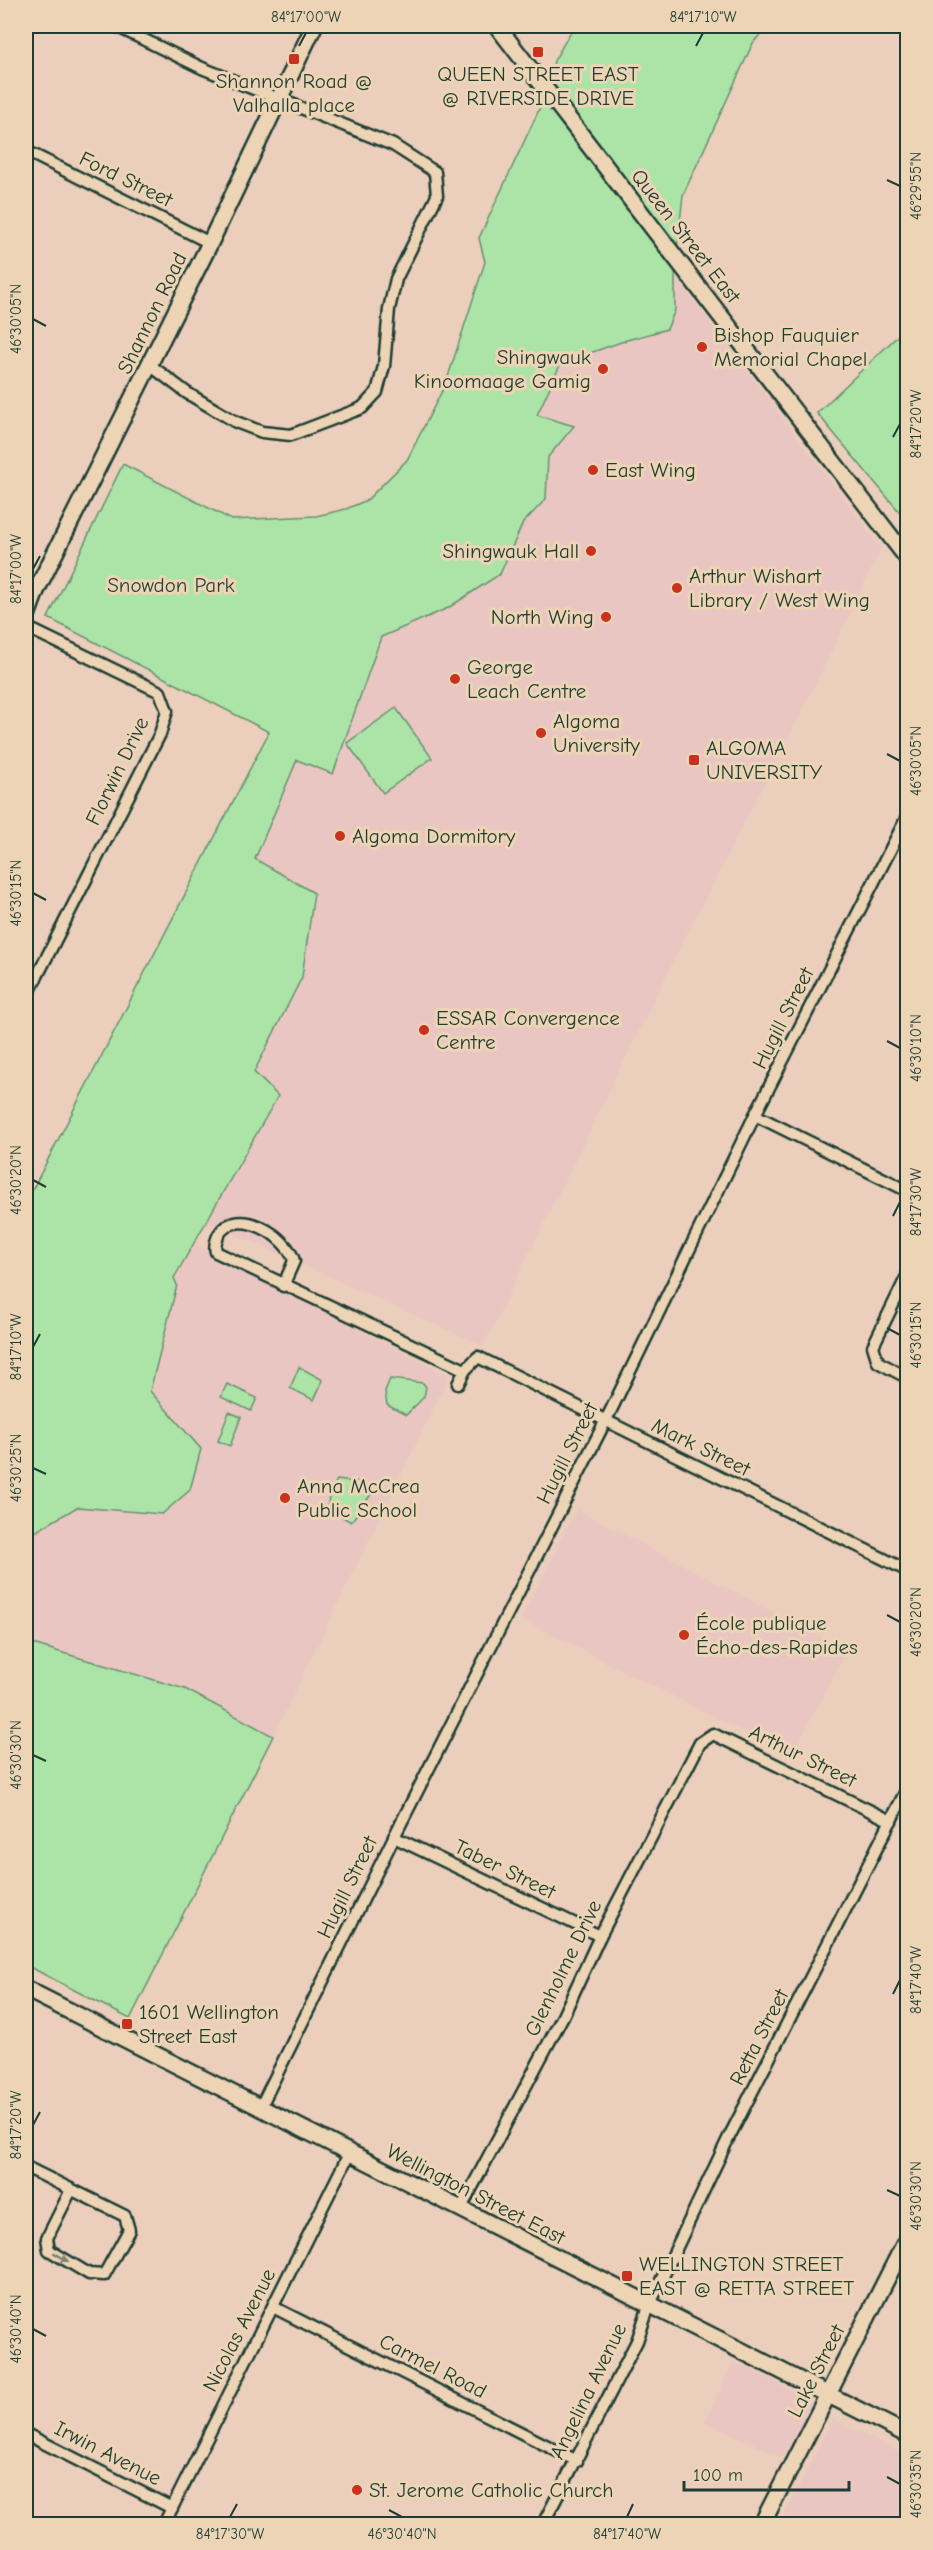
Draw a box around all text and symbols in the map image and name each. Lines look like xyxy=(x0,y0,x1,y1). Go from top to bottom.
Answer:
text: 84°17'00"W xyxy=(271,8,341,26)
text: 84°17'10"W xyxy=(670,8,736,26)
marker: QUEEN STREET EAST @ RIVERSIDE DRIVE xyxy=(531,45,545,59)
marker: Shannon Road @ Valhalla place xyxy=(287,52,301,66)
place label: QUEEN STREET EAST @ RIVERSIDE DRIVE xyxy=(437,62,639,110)
place label: Shannon Road @ Valhalla place xyxy=(216,69,372,117)
street label: Ford Street xyxy=(76,146,177,212)
text: 46°29'55"N xyxy=(907,152,925,220)
street label: Queen Street East xyxy=(626,164,746,308)
street label: Shannon Road xyxy=(112,248,192,378)
text: 46°30'05"N xyxy=(7,284,25,354)
place label: Bishop Fauquier Memorial Chapel xyxy=(714,323,867,371)
marker: Bishop Fauquier Memorial Chapel xyxy=(695,340,709,354)
place label: Shingwauk Kinoomaage Gamig xyxy=(414,345,591,393)
marker: Shingwauk Kinoomaage Gamig xyxy=(596,362,610,376)
text: 84°17'20"W xyxy=(907,390,925,458)
place label: East Wing xyxy=(605,458,696,482)
marker: East Wing xyxy=(586,463,600,477)
text: 84°17'00"W xyxy=(7,534,25,604)
place label: Shingwauk Hall xyxy=(443,539,579,563)
marker: Shingwauk Hall xyxy=(584,544,598,558)
place label: Arthur Wishart Library / West Wing xyxy=(689,564,870,612)
park label: Snowdon Park xyxy=(107,573,235,597)
marker: Arthur Wishart Library / West Wing xyxy=(670,581,684,595)
place label: North Wing xyxy=(491,605,594,629)
marker: North Wing xyxy=(599,610,613,624)
place label: George Leach Centre xyxy=(467,655,586,703)
marker: George Leach Centre xyxy=(448,672,462,686)
place label: Algoma University xyxy=(553,709,641,757)
street label: Florwin Drive xyxy=(81,713,153,829)
marker: Algoma University xyxy=(534,726,548,740)
text: 46°30'05"N xyxy=(907,726,925,796)
place label: ALGOMA UNIVERSITY xyxy=(706,736,823,784)
marker: ALGOMA UNIVERSITY xyxy=(687,753,701,767)
place label: Algoma Dormitory xyxy=(352,824,516,848)
marker: Algoma Dormitory xyxy=(333,829,347,843)
text: 46°30'15"N xyxy=(7,860,25,926)
street label: Hugill Street xyxy=(747,962,819,1073)
place label: ESSAR Convergence Centre xyxy=(436,1006,620,1054)
text: 46°30'10"N xyxy=(907,1014,925,1082)
marker: ESSAR Convergence Centre xyxy=(417,1023,431,1037)
text: 46°30'20"N xyxy=(7,1145,25,1215)
text: 84°17'30"W xyxy=(907,1168,925,1236)
text: 46°30'15"N xyxy=(907,1302,925,1368)
text: 84°17'10"W xyxy=(7,1314,25,1380)
street label: Hugill Street xyxy=(531,1397,603,1508)
street label: Mark Street xyxy=(648,1413,755,1482)
text: 46°30'25"N xyxy=(7,1434,25,1502)
place label: Anna McCrea Public School xyxy=(297,1474,420,1522)
marker: Anna McCrea Public School xyxy=(278,1491,292,1505)
text: 46°30'20"N xyxy=(907,1587,925,1657)
place label: École publique Écho-des-Rapides xyxy=(696,1611,858,1659)
marker: École publique Écho-des-Rapides xyxy=(677,1628,691,1642)
text: 46°30'30"N xyxy=(7,1720,25,1790)
street label: Arthur Street xyxy=(745,1720,861,1793)
street label: Hugill Street xyxy=(312,1831,382,1942)
street label: Taber Street xyxy=(451,1834,560,1904)
street label: Glenholme Drive xyxy=(520,1896,606,2040)
text: 84°17'40"W xyxy=(907,1946,925,2014)
street label: Retta Street xyxy=(725,1984,794,2089)
place label: 1601 Wellington Street East xyxy=(139,2000,279,2048)
marker: 1601 Wellington Street East xyxy=(120,2017,134,2031)
text: 84°17'20"W xyxy=(7,2091,25,2159)
street label: Wellington Street East xyxy=(383,2139,570,2250)
text: 46°30'30"N xyxy=(907,2161,925,2231)
one-way arrow xyxy=(53,2252,69,2263)
place label: WELLINGTON STREET EAST @ RETTA STREET xyxy=(639,2252,854,2300)
street label: Nicolas Avenue xyxy=(198,2264,280,2396)
marker: WELLINGTON STREET EAST @ RETTA STREET xyxy=(620,2269,634,2283)
text: 46°30'40"N xyxy=(7,2294,25,2364)
street label: Angelina Avenue xyxy=(545,2319,631,2463)
street label: Lake Street xyxy=(782,2320,850,2421)
street label: Carmel Road xyxy=(375,2329,491,2403)
street label: Irwin Avenue xyxy=(51,2416,165,2490)
text: 46°30'35"N xyxy=(907,2450,925,2518)
scale bar xyxy=(684,2454,849,2492)
text: 100 m xyxy=(693,2465,743,2486)
place label: St. Jerome Catholic Church xyxy=(369,2478,614,2502)
marker: St. Jerome Catholic Church xyxy=(350,2483,364,2497)
text: 84°17'30"W xyxy=(196,2525,264,2543)
text: 46°30'40"N xyxy=(367,2525,437,2543)
text: 84°17'40"W xyxy=(593,2525,661,2543)

